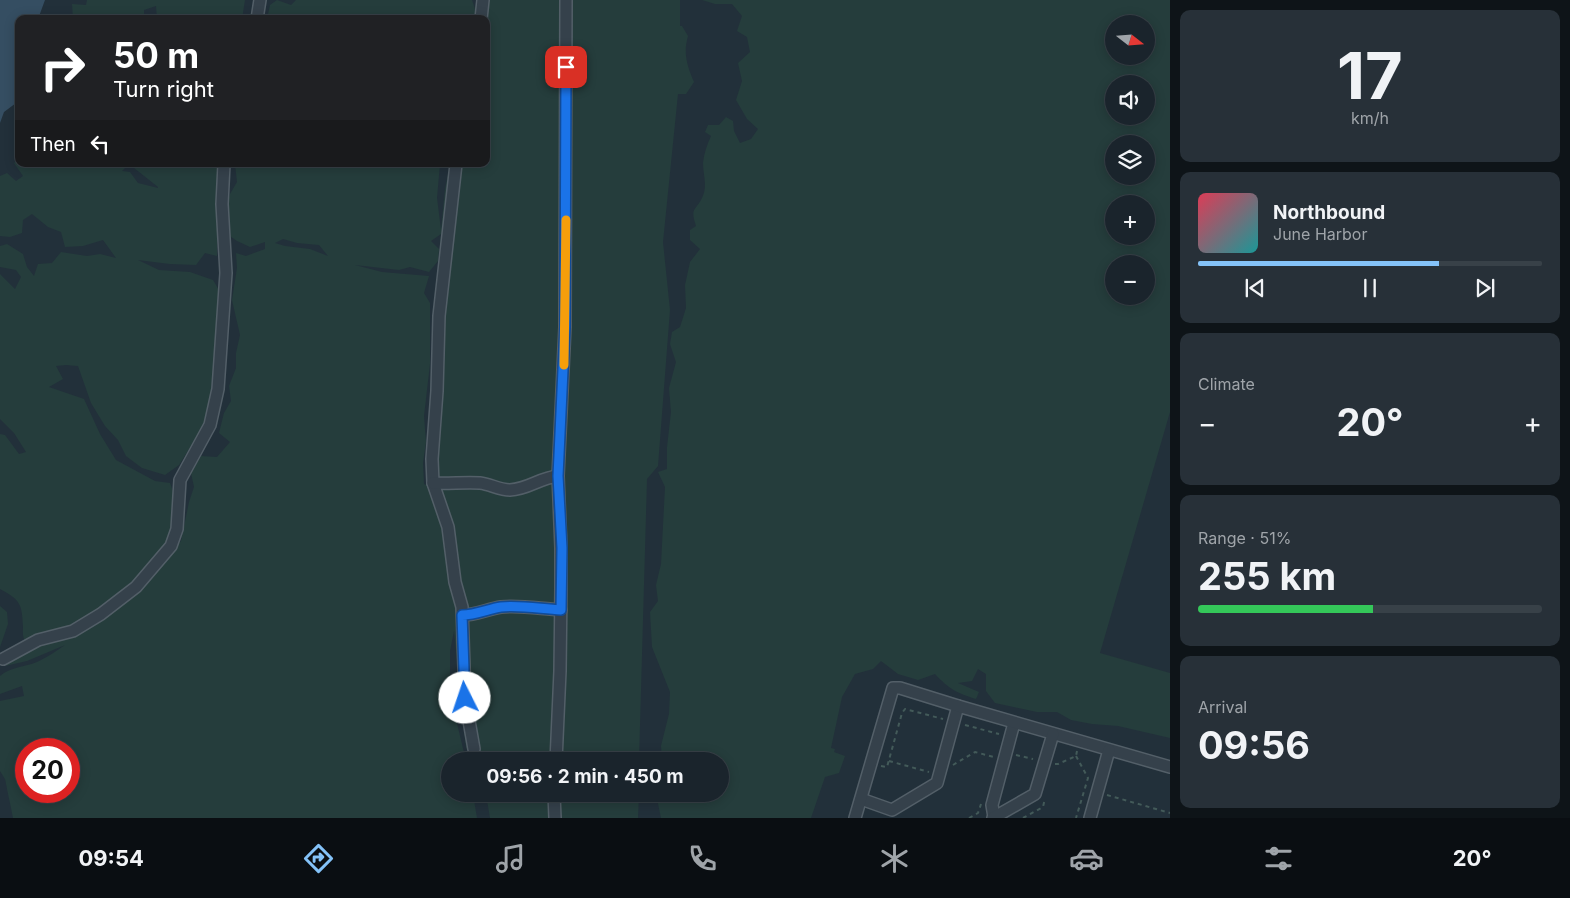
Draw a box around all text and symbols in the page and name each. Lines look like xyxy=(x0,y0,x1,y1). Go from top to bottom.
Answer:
north arrow xyxy=(1105,15,1155,65)
map controls xyxy=(1105,15,1155,305)
text: 50 m xyxy=(113,34,199,76)
icon: right xyxy=(30,35,95,100)
text: 17 xyxy=(1337,36,1403,115)
pin xyxy=(545,46,587,88)
icon: arrive xyxy=(552,53,580,81)
button: sound xyxy=(1105,75,1155,125)
text: Turn right xyxy=(113,76,214,102)
text: km/h xyxy=(1351,108,1389,128)
icon: left xyxy=(86,130,114,158)
text: Then xyxy=(30,133,76,156)
button: layers xyxy=(1105,135,1155,185)
button: + xyxy=(1105,195,1155,245)
text: Northbound xyxy=(1273,201,1385,224)
text: June Harbor xyxy=(1273,224,1367,244)
button: − xyxy=(1105,255,1155,305)
icon: previous xyxy=(1241,274,1269,302)
icon: pause xyxy=(1356,274,1384,302)
icon: next xyxy=(1471,274,1499,302)
text: Climate xyxy=(1198,374,1255,394)
text: 20° xyxy=(1336,399,1404,445)
text: − xyxy=(1198,406,1217,440)
text: + xyxy=(1523,406,1542,440)
text: Range · 51% xyxy=(1198,528,1291,548)
text: 255 km xyxy=(1198,553,1336,599)
position arrow xyxy=(438,671,490,723)
text: Arrival xyxy=(1198,697,1247,717)
text: 09:56 xyxy=(1198,722,1310,768)
speed limit sign: 20 xyxy=(15,738,80,803)
text: 09:56 · 2 min · 450 m xyxy=(486,765,684,788)
icon: directions xyxy=(301,841,336,876)
icon: music xyxy=(493,841,528,876)
icon: phone xyxy=(685,841,720,876)
icon: climate xyxy=(877,841,912,876)
icon: car xyxy=(1069,841,1104,876)
icon: filters xyxy=(1261,841,1296,876)
text: 09:54 xyxy=(78,845,144,871)
text: 20° xyxy=(1453,845,1492,871)

